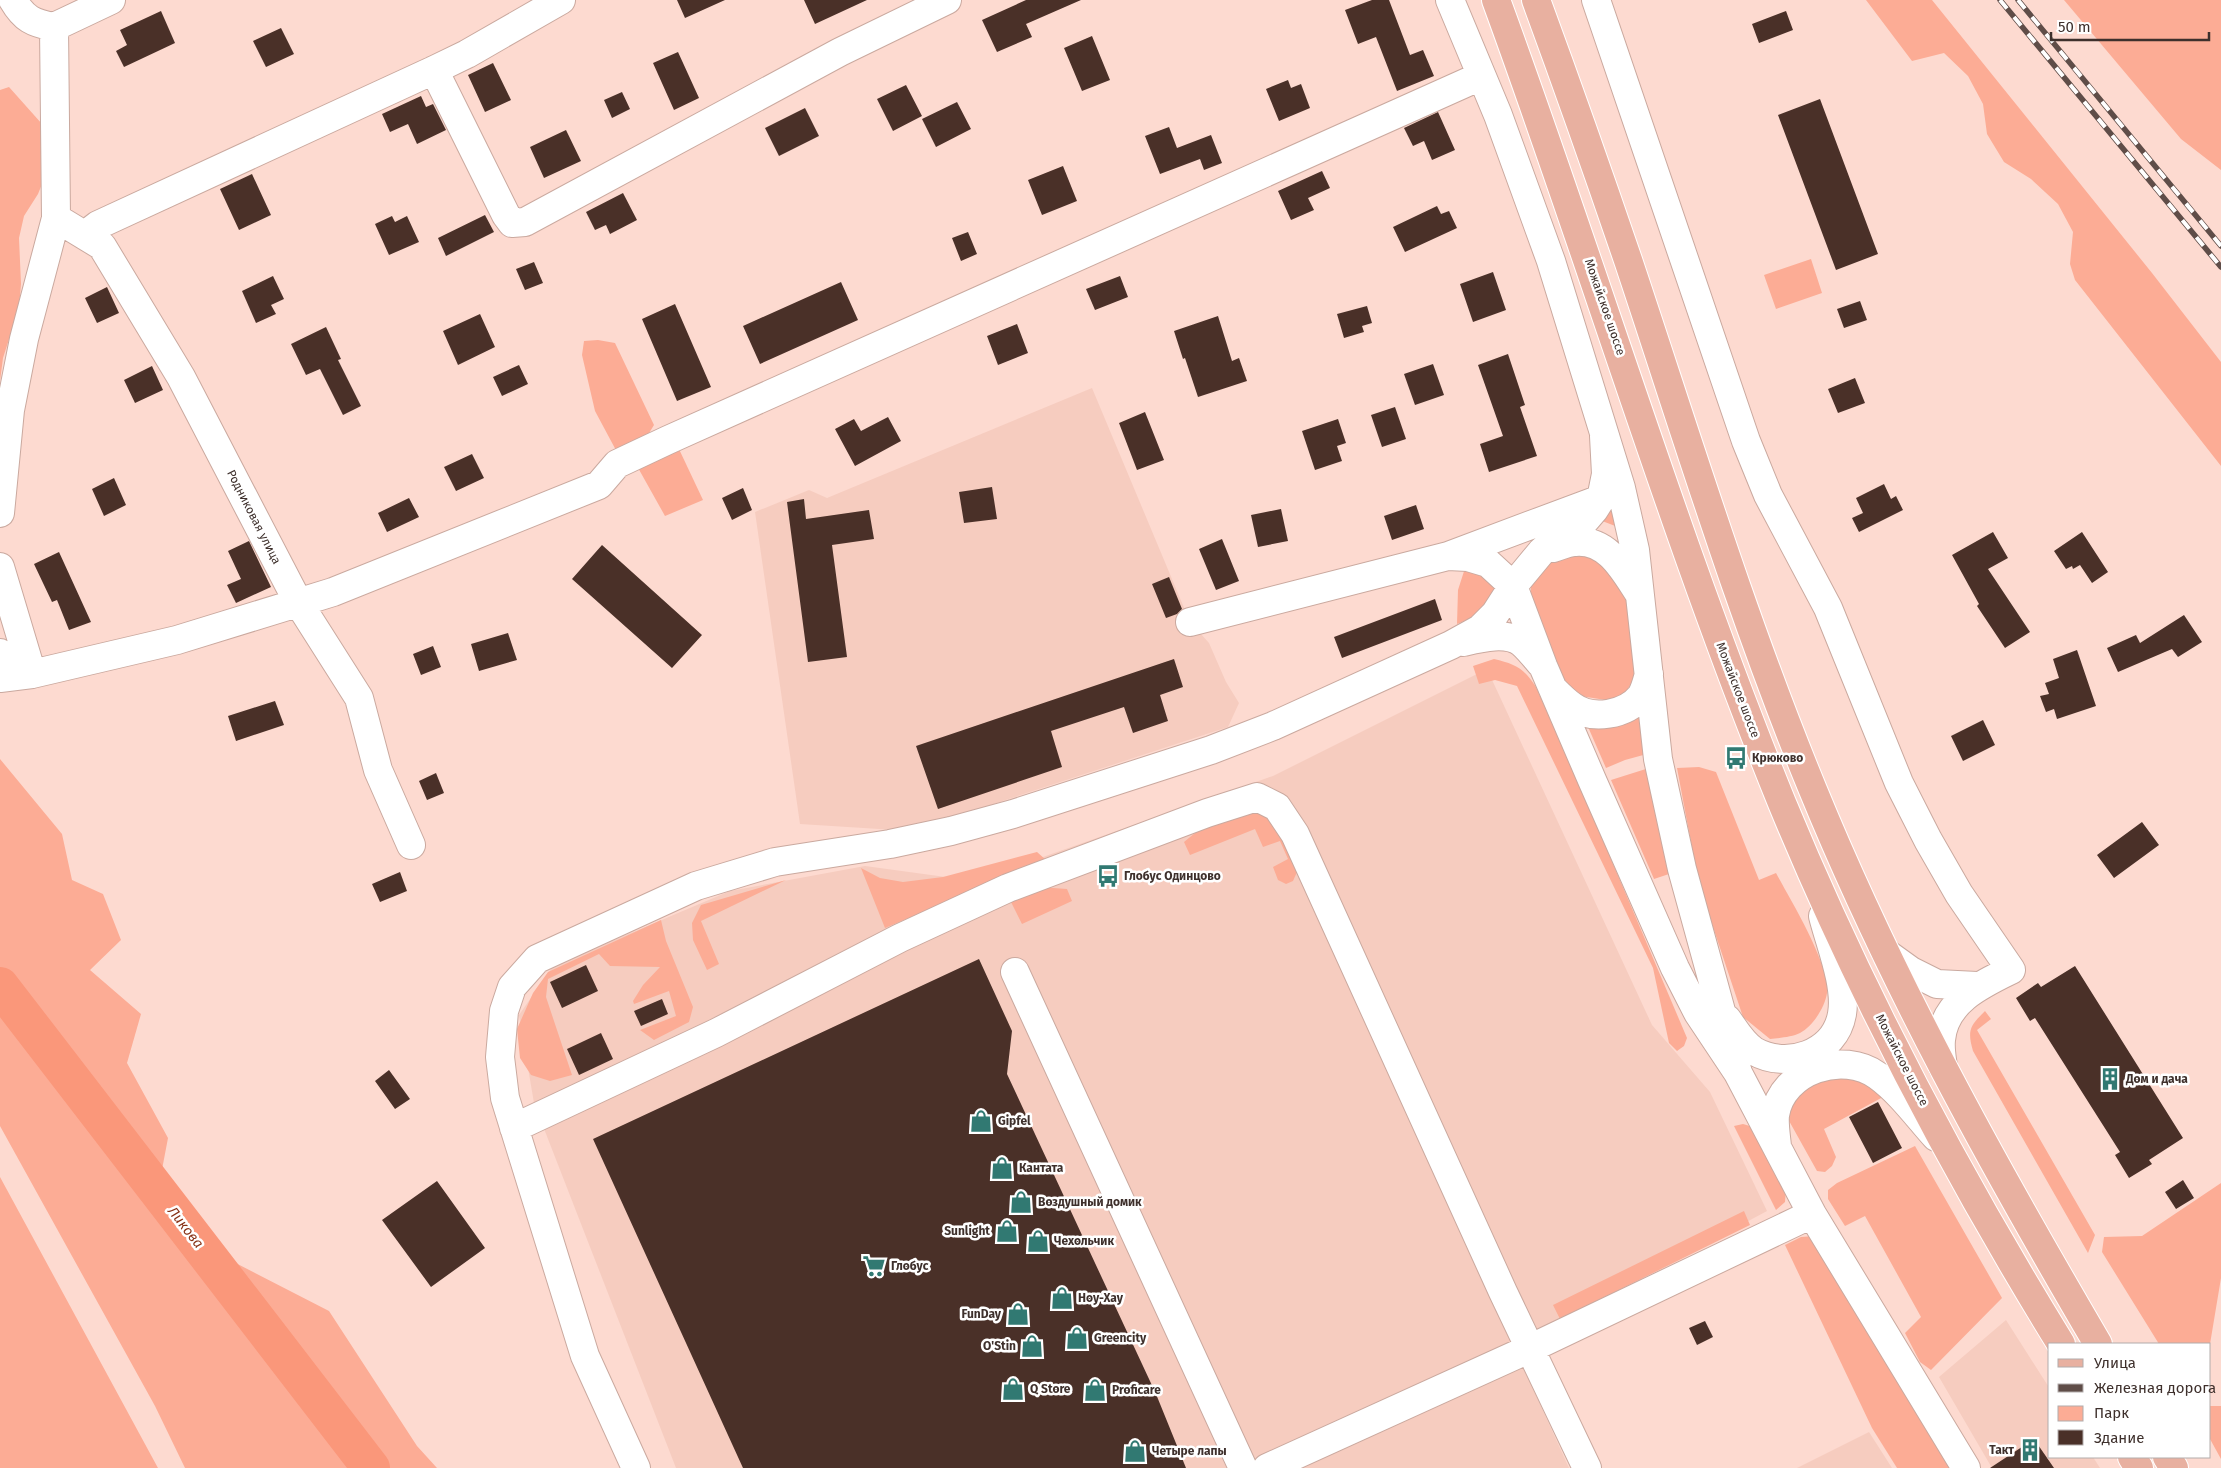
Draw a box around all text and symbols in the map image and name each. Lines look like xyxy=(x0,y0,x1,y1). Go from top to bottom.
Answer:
scale bar xyxy=(2051,10,2208,42)
text: 50 m xyxy=(2058,18,2091,36)
street label: Можайское шоссе xyxy=(1582,257,1628,357)
street label: Родниковая улица xyxy=(224,467,284,567)
street label: Можайское шоссе xyxy=(1713,640,1763,740)
bus stop icon: Крюково xyxy=(1723,745,1749,771)
place label: Крюково xyxy=(1752,751,1803,765)
bus stop icon: Глобус Одинцово xyxy=(1095,863,1121,889)
place label: Глобус Одинцово xyxy=(1124,869,1221,883)
street label: Можайское шоссе xyxy=(1873,1012,1931,1108)
building icon: Дом и дача xyxy=(2097,1066,2123,1092)
place label: Дом и дача xyxy=(2125,1072,2188,1086)
shop icon: Gipfel xyxy=(968,1108,994,1134)
place label: Gipfel xyxy=(998,1114,1031,1128)
shop icon: Кантата xyxy=(989,1155,1015,1181)
place label: Кантата xyxy=(1019,1161,1064,1175)
shop icon: Воздушный домик xyxy=(1008,1189,1034,1215)
place label: Воздушный домик xyxy=(1038,1195,1142,1209)
water label: Ликова xyxy=(164,1202,207,1251)
shop icon: Sunlight xyxy=(994,1218,1020,1244)
place label: Sunlight xyxy=(944,1224,990,1238)
shop icon: Чехольчик xyxy=(1025,1228,1051,1254)
place label: Чехольчик xyxy=(1054,1234,1114,1248)
supermarket icon: Глобус xyxy=(861,1253,887,1279)
place label: Глобус xyxy=(891,1259,929,1273)
shop icon: Ноу-Хау xyxy=(1049,1285,1075,1311)
place label: Ноу-Хау xyxy=(1078,1291,1124,1305)
shop icon: FunDay xyxy=(1005,1301,1031,1327)
place label: FunDay xyxy=(961,1307,1002,1321)
shop icon: Greencity xyxy=(1064,1325,1090,1351)
place label: Greencity xyxy=(1094,1331,1147,1345)
shop icon: O'Stin xyxy=(1019,1333,1045,1359)
place label: O'Stin xyxy=(983,1339,1016,1353)
legend xyxy=(2048,1343,2211,1458)
text: Улица xyxy=(2094,1354,2136,1372)
shop icon: Q Store xyxy=(1000,1376,1026,1402)
shop icon: Proficare xyxy=(1082,1377,1108,1403)
text: Железная дорога xyxy=(2094,1379,2216,1397)
place label: Q Store xyxy=(1030,1382,1071,1396)
place label: Proficare xyxy=(1112,1383,1161,1397)
text: Парк xyxy=(2094,1404,2129,1422)
text: Здание xyxy=(2094,1429,2144,1447)
building icon: Такт xyxy=(2017,1437,2043,1463)
shop icon: Четыре лапы xyxy=(1122,1438,1148,1464)
place label: Такт xyxy=(1989,1443,2014,1457)
place label: Четыре лапы xyxy=(1152,1444,1227,1458)

